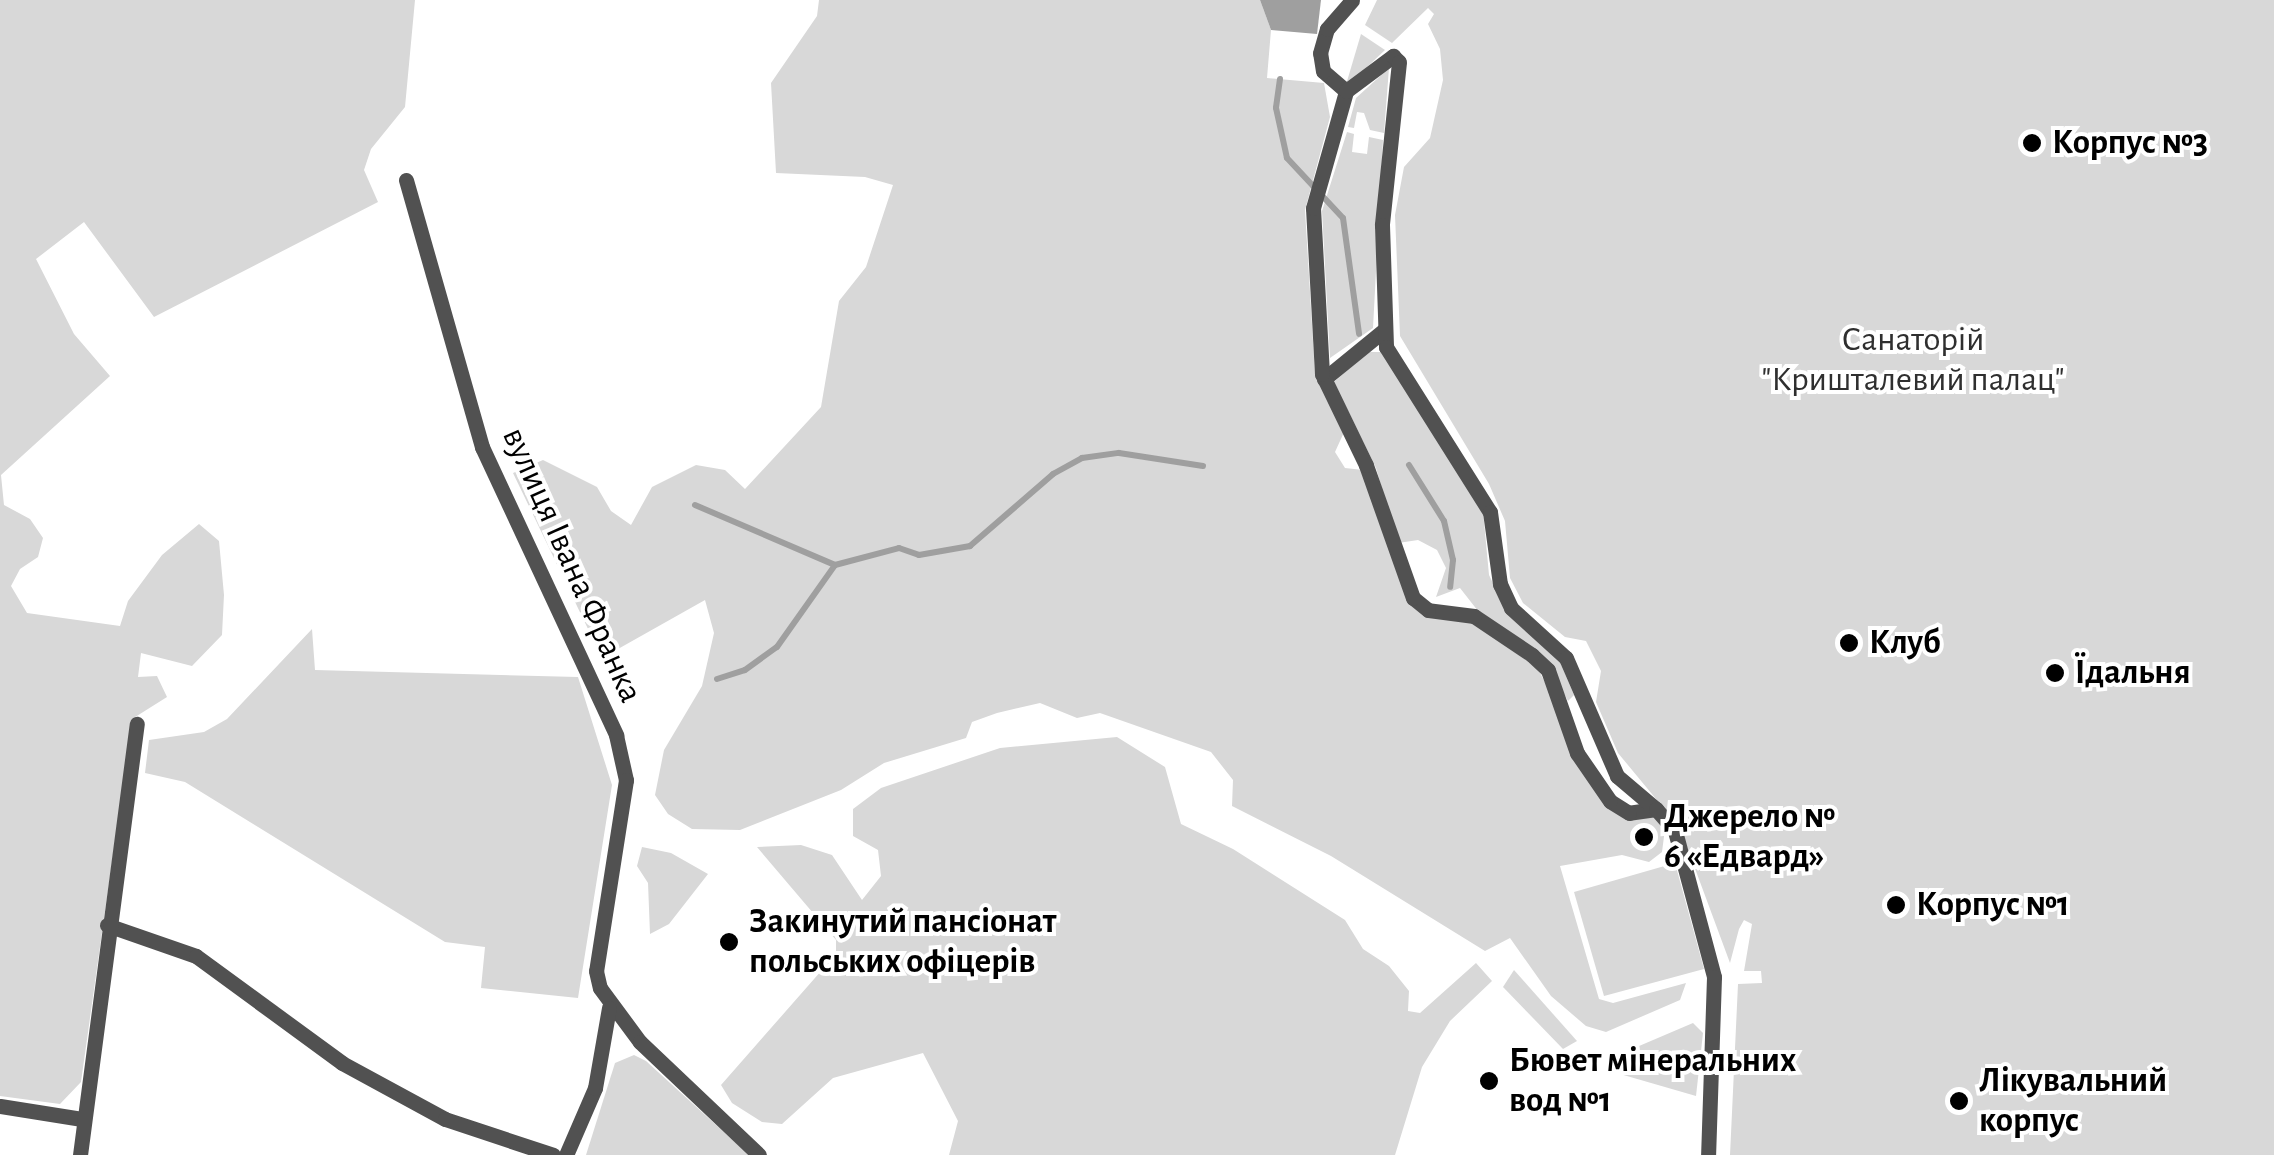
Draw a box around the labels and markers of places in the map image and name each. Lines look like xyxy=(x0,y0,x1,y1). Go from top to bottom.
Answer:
place label: Корпус №3 xyxy=(2052,122,2208,164)
marker: Корпус №3 xyxy=(2021,132,2043,154)
place label: Клуб xyxy=(1869,622,1941,664)
marker: Клуб xyxy=(1838,632,1860,654)
place label: Їдальня xyxy=(2075,652,2191,694)
marker: Їдальня xyxy=(2044,662,2066,684)
place label: Джерело № 6 «Едвард» xyxy=(1664,796,1835,878)
marker: Джерело № 6 «Едвард» xyxy=(1633,826,1655,848)
place label: Корпус №1 xyxy=(1916,884,2070,926)
marker: Корпус №1 xyxy=(1885,894,1907,916)
place label: Закинутий пансіонат польських офіцерів xyxy=(749,901,1056,983)
marker: Закинутий пансіонат польських офіцерів xyxy=(718,931,740,953)
place label: Бювет мінеральних вод №1 xyxy=(1509,1040,1796,1122)
place label: Лікувальний корпус xyxy=(1979,1060,2167,1142)
marker: Бювет мінеральних вод №1 xyxy=(1478,1070,1500,1092)
marker: Лікувальний корпус xyxy=(1948,1090,1970,1112)

